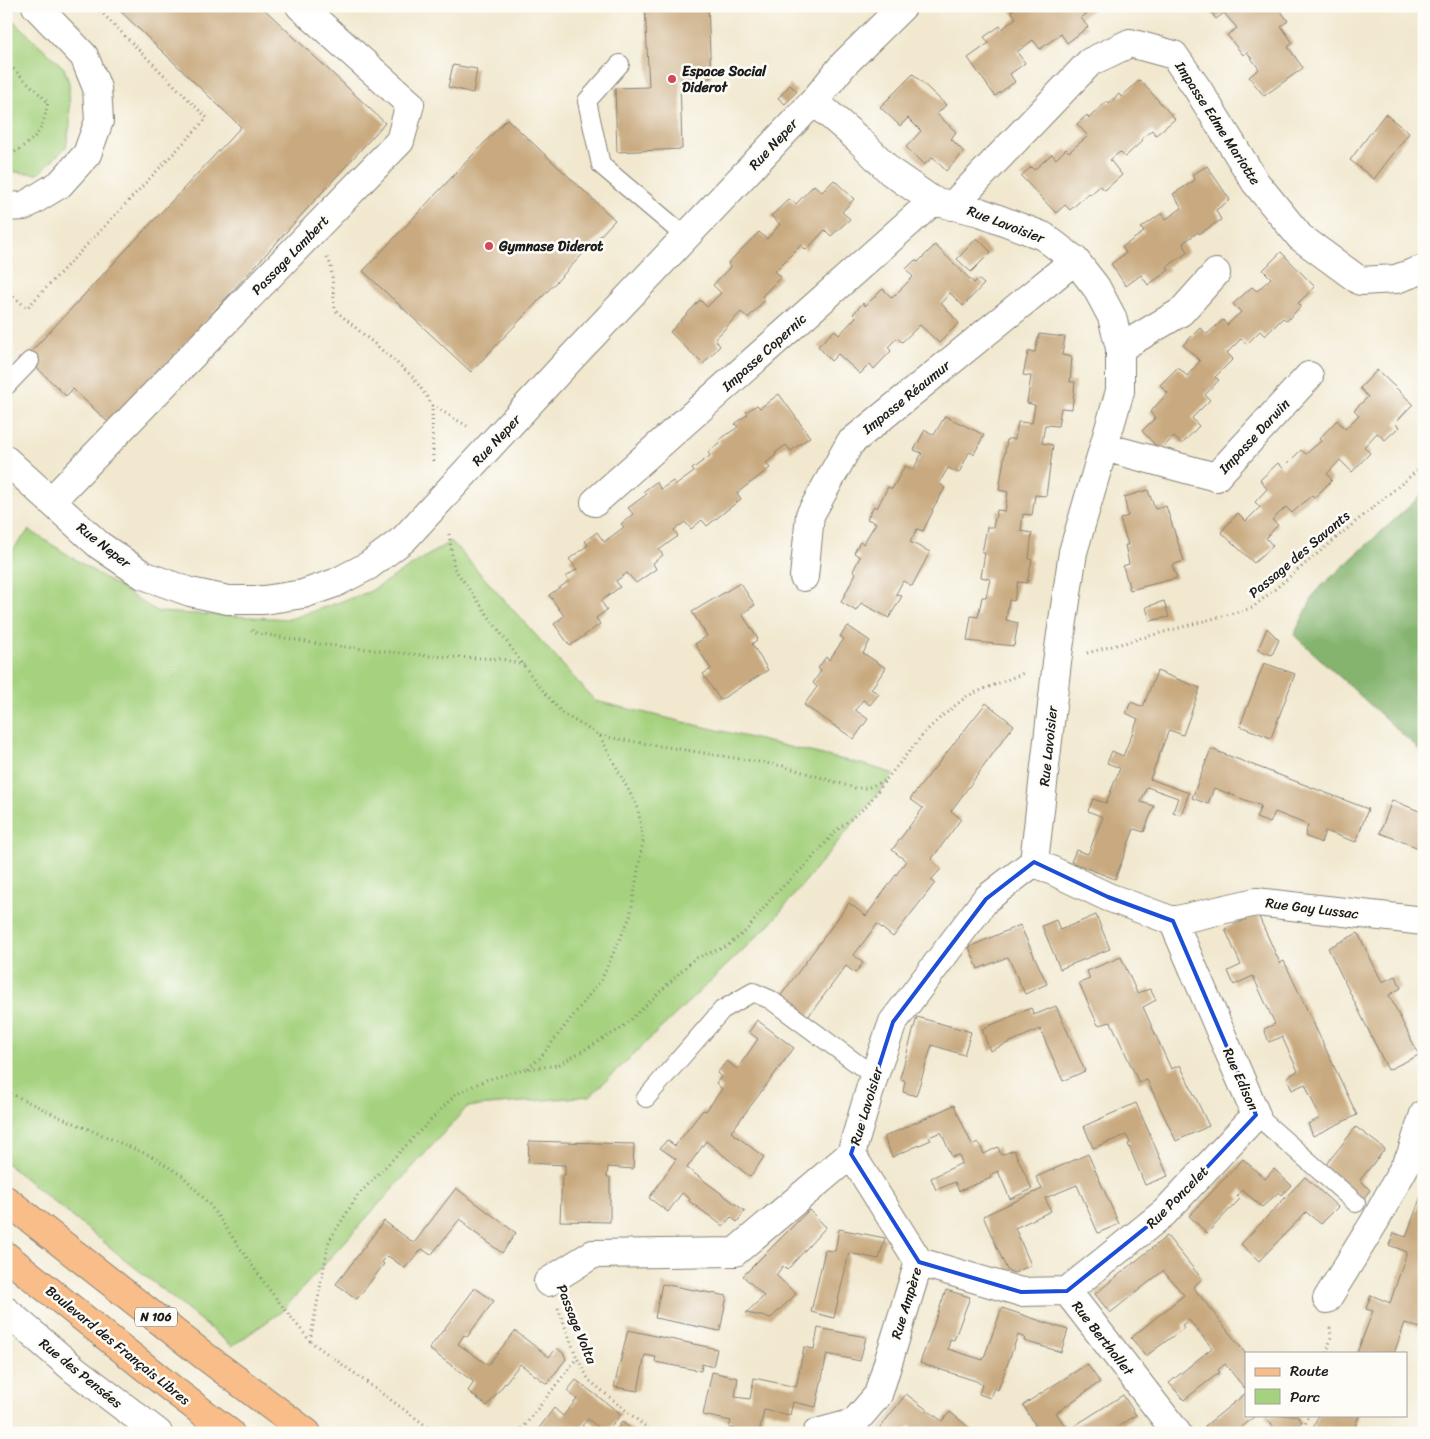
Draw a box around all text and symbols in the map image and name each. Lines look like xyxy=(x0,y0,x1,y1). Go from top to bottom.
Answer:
street label: Impasse Edme Mariotte xyxy=(1167,55,1267,190)
place label: Espace Social Diderot xyxy=(682,59,767,100)
marker: Espace Social Diderot xyxy=(666,73,678,85)
street label: Rue Neper xyxy=(742,112,805,176)
street label: Rue Lavoisier xyxy=(964,198,1049,251)
street label: Passage Lambert xyxy=(245,209,335,301)
place label: Gymnase Diderot xyxy=(498,234,604,259)
marker: Gymnase Diderot xyxy=(483,240,495,252)
street label: Impasse Copernic xyxy=(715,307,813,399)
street label: Impasse Réaumur xyxy=(856,353,957,442)
street label: Impasse Darwin xyxy=(1212,392,1297,481)
street label: Rue Neper xyxy=(465,408,528,472)
street label: Passage des Savants xyxy=(1243,504,1356,605)
street label: Rue Neper xyxy=(71,516,137,576)
street label: Rue Lavoisier xyxy=(1032,703,1065,788)
street label: Rue Gay Lussac xyxy=(1264,890,1360,927)
street label: Rue Edison xyxy=(1215,1044,1266,1115)
street label: Rue Lavoisier xyxy=(843,1063,891,1149)
street label: Rue Poncelet xyxy=(1140,1160,1215,1235)
street label: Rue Ampère xyxy=(884,1264,929,1342)
street label: Boulevard des Français Libres xyxy=(40,1279,196,1412)
street label: Passage Volta xyxy=(549,1280,604,1369)
street label: Rue Berthollet xyxy=(1065,1295,1141,1382)
road number: N 106 xyxy=(135,1308,177,1326)
street label: Rue des Pensées xyxy=(33,1332,128,1415)
legend xyxy=(1245,1352,1408,1416)
text: Route xyxy=(1290,1358,1329,1384)
text: Parc xyxy=(1290,1384,1320,1410)

